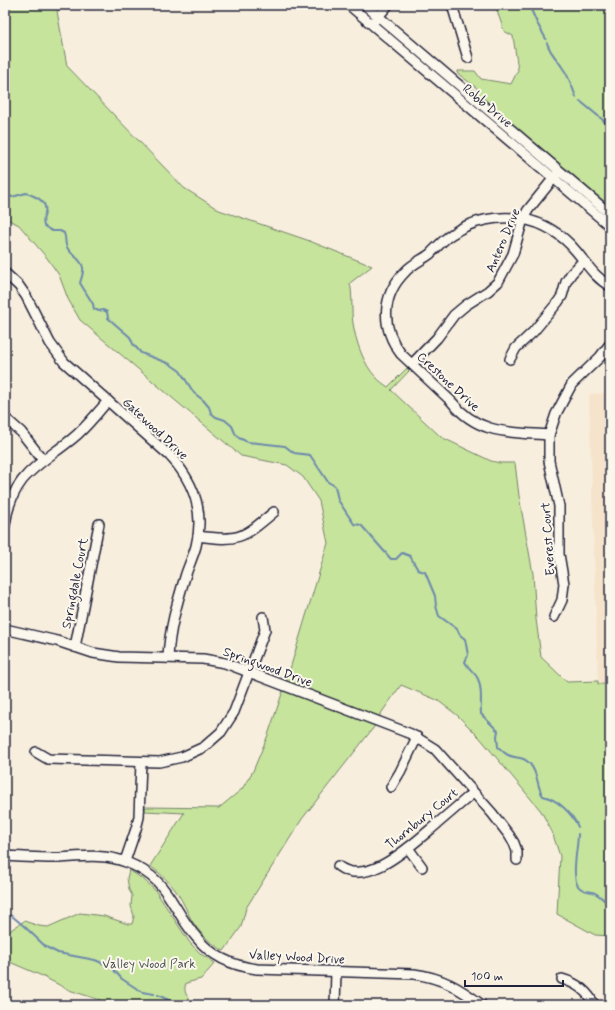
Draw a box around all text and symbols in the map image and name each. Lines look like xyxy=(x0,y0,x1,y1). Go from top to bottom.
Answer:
street label: Robb Drive xyxy=(459,80,515,132)
street label: Antero Drive xyxy=(482,206,525,275)
street label: Crestone Drive xyxy=(413,349,483,416)
street label: Gatewood Drive xyxy=(118,394,192,464)
street label: Everest Court xyxy=(537,501,560,576)
street label: Springdale Court xyxy=(58,536,95,631)
street label: Springwood Drive xyxy=(220,643,314,693)
street label: Thornbury Court xyxy=(382,785,462,854)
street label: Valley Wood Drive xyxy=(249,946,345,969)
park label: Valley Wood Park xyxy=(102,956,196,973)
scale bar xyxy=(465,962,563,988)
text: 100 m xyxy=(471,969,503,985)

